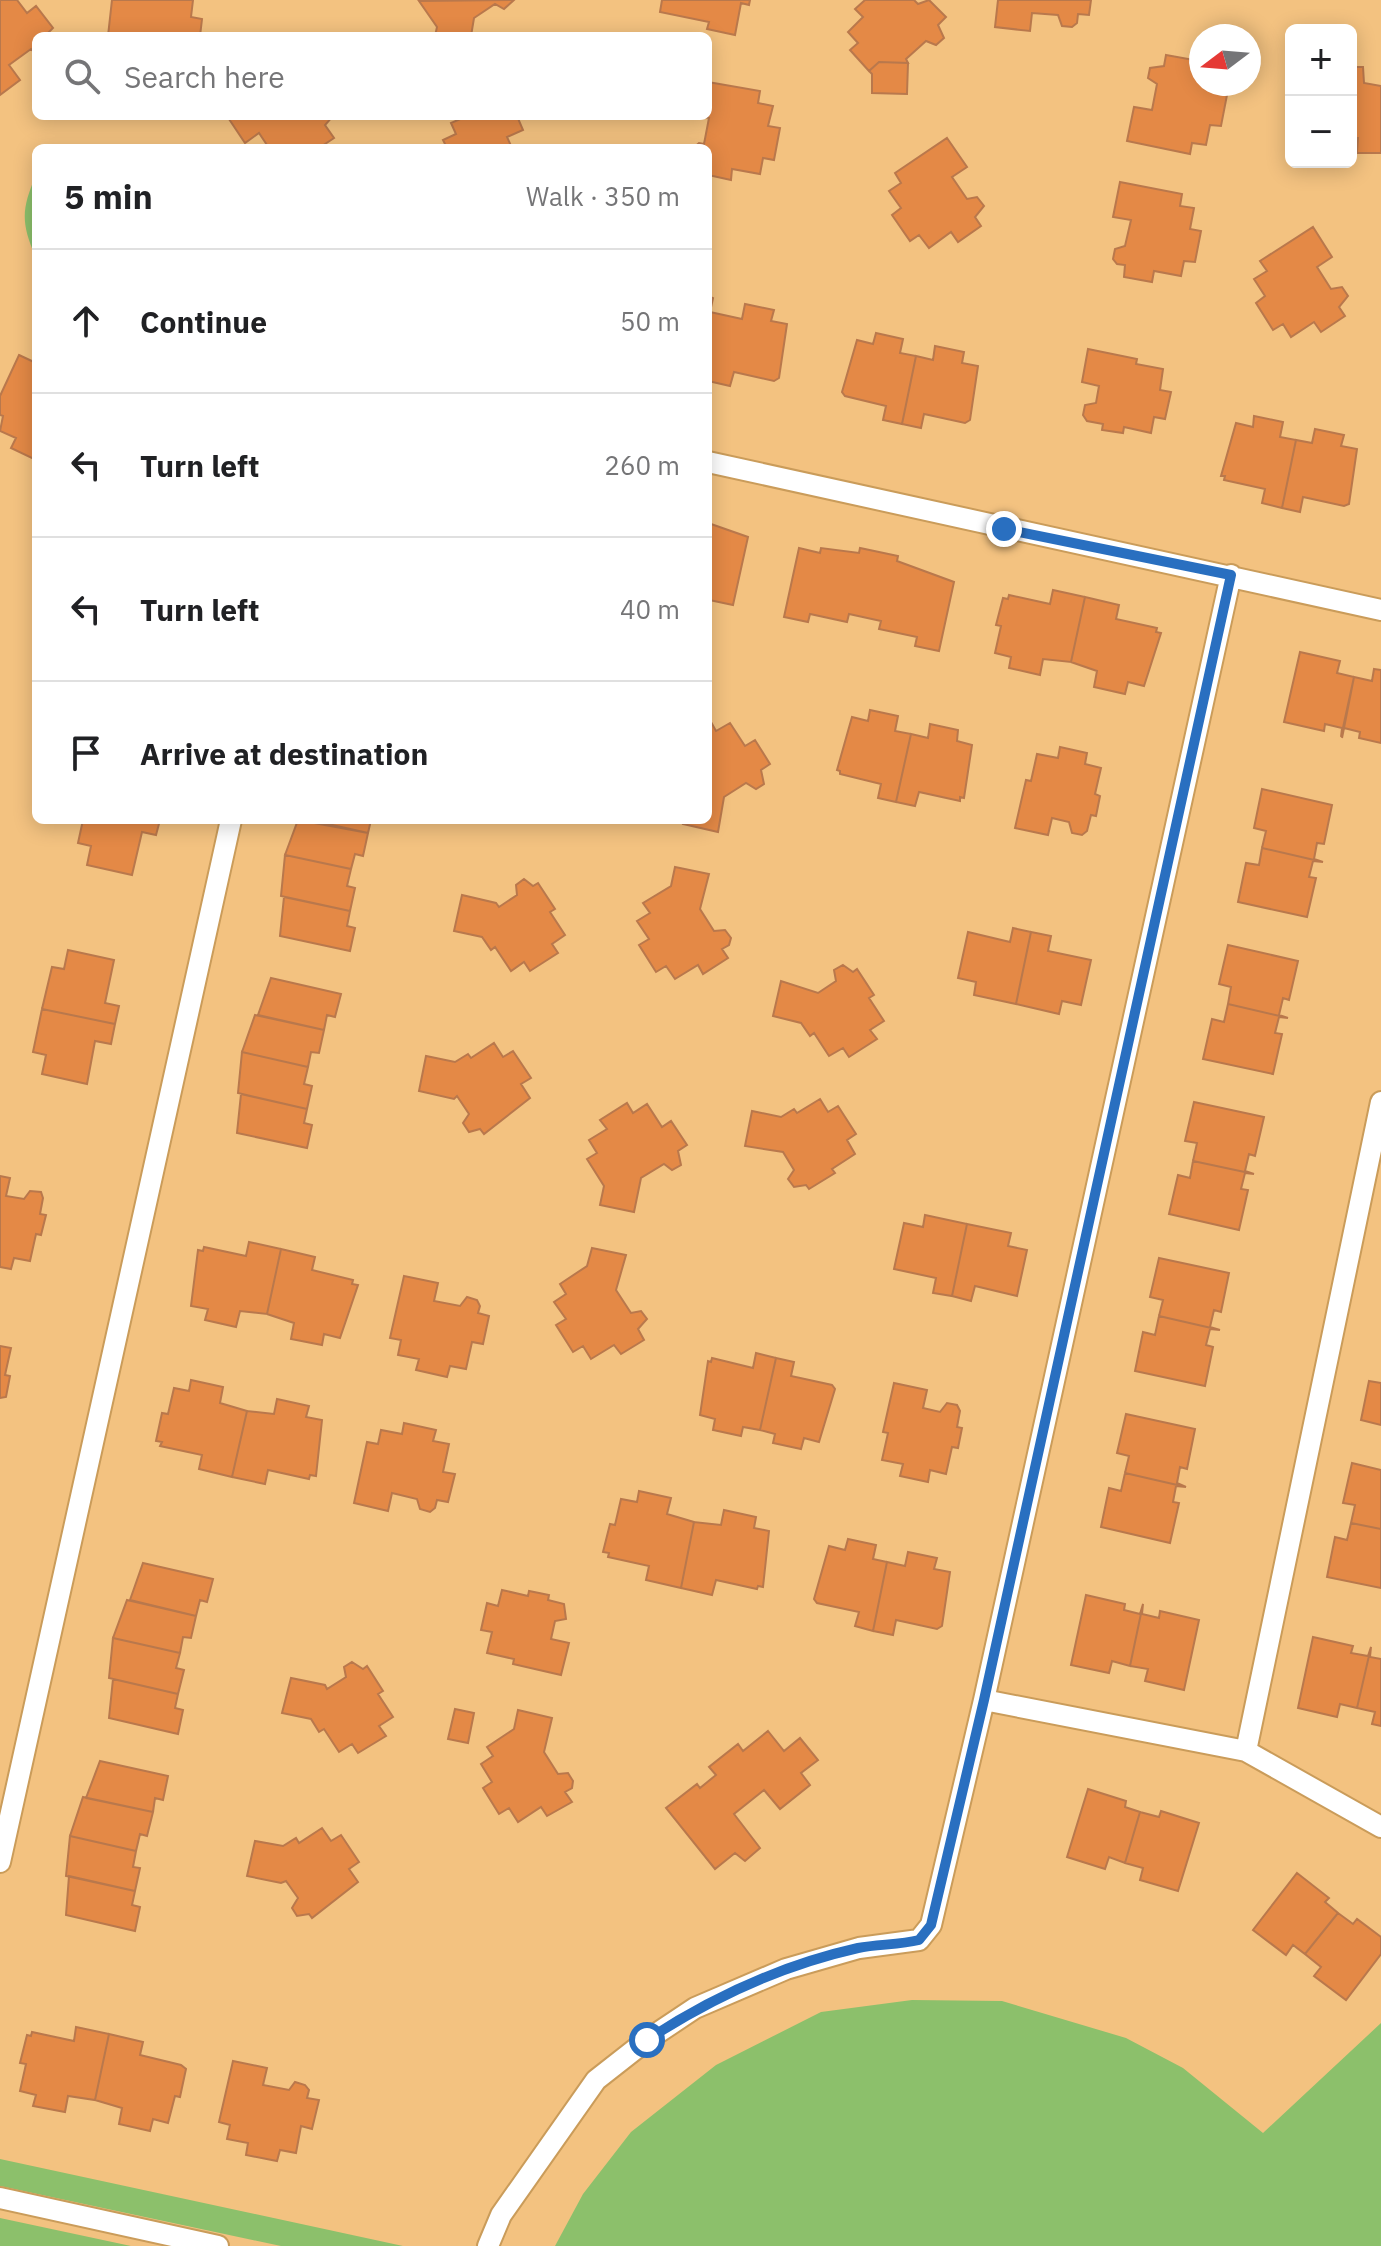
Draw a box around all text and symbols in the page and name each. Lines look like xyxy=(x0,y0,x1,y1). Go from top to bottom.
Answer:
north arrow xyxy=(1189,24,1261,96)
map controls xyxy=(1285,24,1357,168)
button: + xyxy=(1285,24,1357,96)
search box xyxy=(32,32,712,120)
icon: search xyxy=(60,54,104,98)
text: Search here xyxy=(124,57,285,96)
button: − xyxy=(1285,96,1357,168)
text: 5 min xyxy=(64,174,153,218)
text: Walk · 350 m xyxy=(526,179,680,213)
icon: ahead xyxy=(64,299,108,343)
text: Continue xyxy=(140,302,267,341)
text: 50 m xyxy=(620,304,680,338)
icon: left xyxy=(64,443,108,487)
text: Turn left xyxy=(140,446,259,485)
text: 260 m xyxy=(604,448,680,482)
route end xyxy=(986,511,1022,547)
icon: left xyxy=(64,587,108,631)
text: Turn left xyxy=(140,590,259,629)
text: 40 m xyxy=(620,592,680,626)
icon: arrive xyxy=(64,731,108,775)
text: Arrive at destination xyxy=(140,734,428,773)
route start xyxy=(629,2022,665,2058)

